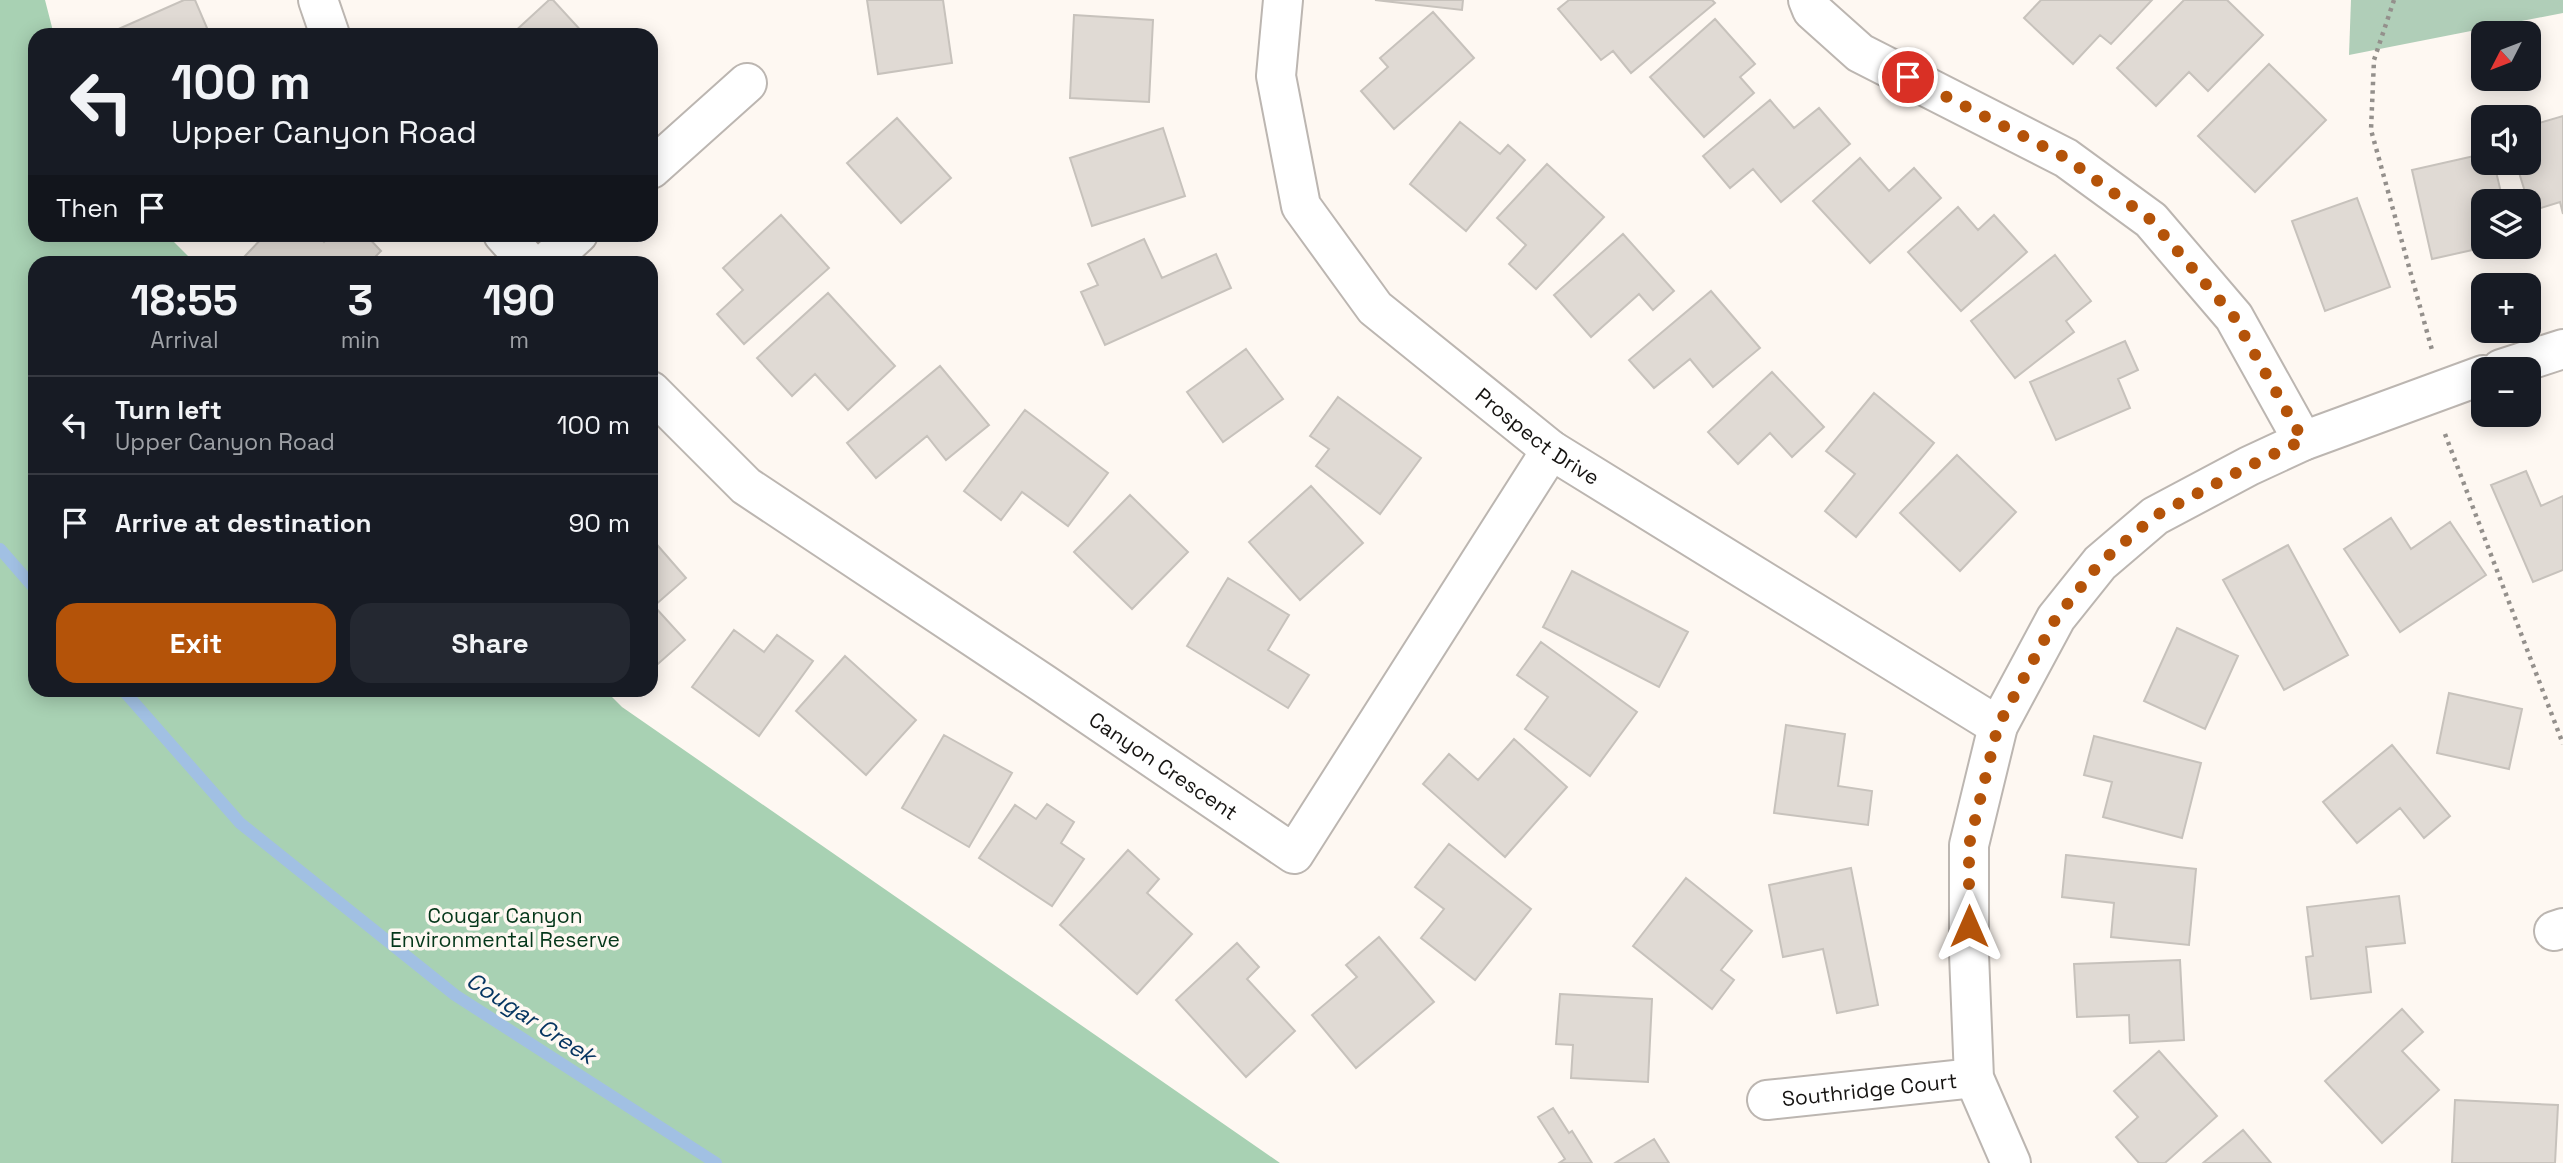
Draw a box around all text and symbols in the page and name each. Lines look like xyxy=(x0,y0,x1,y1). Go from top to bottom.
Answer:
north arrow xyxy=(2471,21,2541,91)
map controls xyxy=(2471,21,2541,427)
pin xyxy=(1878,47,1938,107)
text: 100 m xyxy=(171,51,311,113)
icon: left xyxy=(56,56,147,147)
icon: arrive xyxy=(1889,58,1927,96)
button: sound xyxy=(2471,105,2541,175)
text: Upper Canyon Road xyxy=(171,112,477,152)
icon: arrive xyxy=(133,189,171,227)
button: layers xyxy=(2471,189,2541,259)
text: Then xyxy=(56,191,119,225)
button: + xyxy=(2471,273,2541,343)
text: 18:55 xyxy=(131,274,238,327)
text: 3 xyxy=(348,274,373,327)
text: 190 xyxy=(483,274,555,327)
text: Arrival xyxy=(150,325,219,355)
text: min xyxy=(341,325,380,355)
text: m xyxy=(509,325,529,355)
button: − xyxy=(2471,357,2541,427)
street label: Prospect Drive xyxy=(1470,381,1605,490)
text: Turn left xyxy=(115,393,222,427)
icon: left xyxy=(56,406,94,444)
text: 100 m xyxy=(557,408,630,442)
text: Upper Canyon Road xyxy=(115,427,335,457)
icon: arrive xyxy=(56,504,94,542)
text: Arrive at destination xyxy=(115,506,372,540)
text: 90 m xyxy=(568,506,630,540)
button: Exit xyxy=(56,603,336,683)
button: Share xyxy=(350,603,630,683)
street label: Canyon Crescent xyxy=(1084,705,1243,826)
position arrow xyxy=(1932,889,2006,963)
park label: Cougar Canyon Environmental Reserve xyxy=(390,902,620,953)
water label: Cougar Creek xyxy=(461,965,604,1072)
street label: Southridge Court xyxy=(1780,1066,1958,1112)

